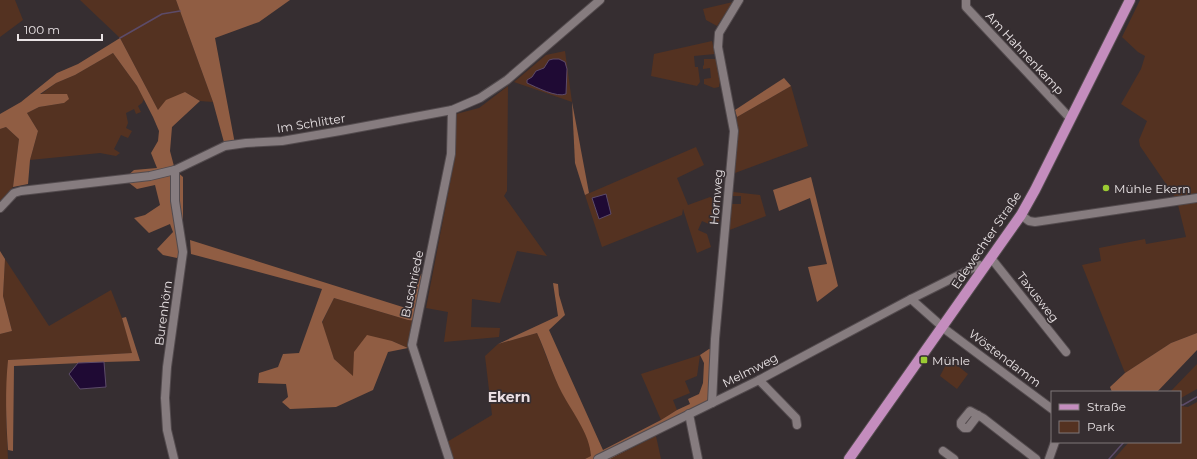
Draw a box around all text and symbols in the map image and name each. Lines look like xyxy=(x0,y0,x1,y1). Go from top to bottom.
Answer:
street label: Am Hahnenkamp xyxy=(983,8,1067,98)
scale bar xyxy=(18,16,102,42)
text: 100 m xyxy=(24,22,60,37)
street label: Im Schlitter xyxy=(276,110,347,136)
street label: Hornweg xyxy=(706,169,726,225)
place label: Mühle Ekern xyxy=(1114,181,1190,196)
marker: Mühle Ekern xyxy=(1101,183,1111,193)
street label: Edewechter Straße xyxy=(948,188,1024,292)
street label: Buschriede xyxy=(398,249,426,319)
street label: Taxusweg xyxy=(1014,269,1062,325)
street label: Burenhörn xyxy=(151,279,175,347)
street label: Wöstendamm xyxy=(966,326,1044,390)
street label: Melmweg xyxy=(720,350,780,390)
place label: Mühle xyxy=(932,353,970,368)
marker: Mühle xyxy=(919,355,929,365)
district label: Ekern xyxy=(488,388,530,406)
legend xyxy=(1051,391,1181,443)
text: Straße xyxy=(1087,399,1126,414)
text: Park xyxy=(1087,419,1115,434)

